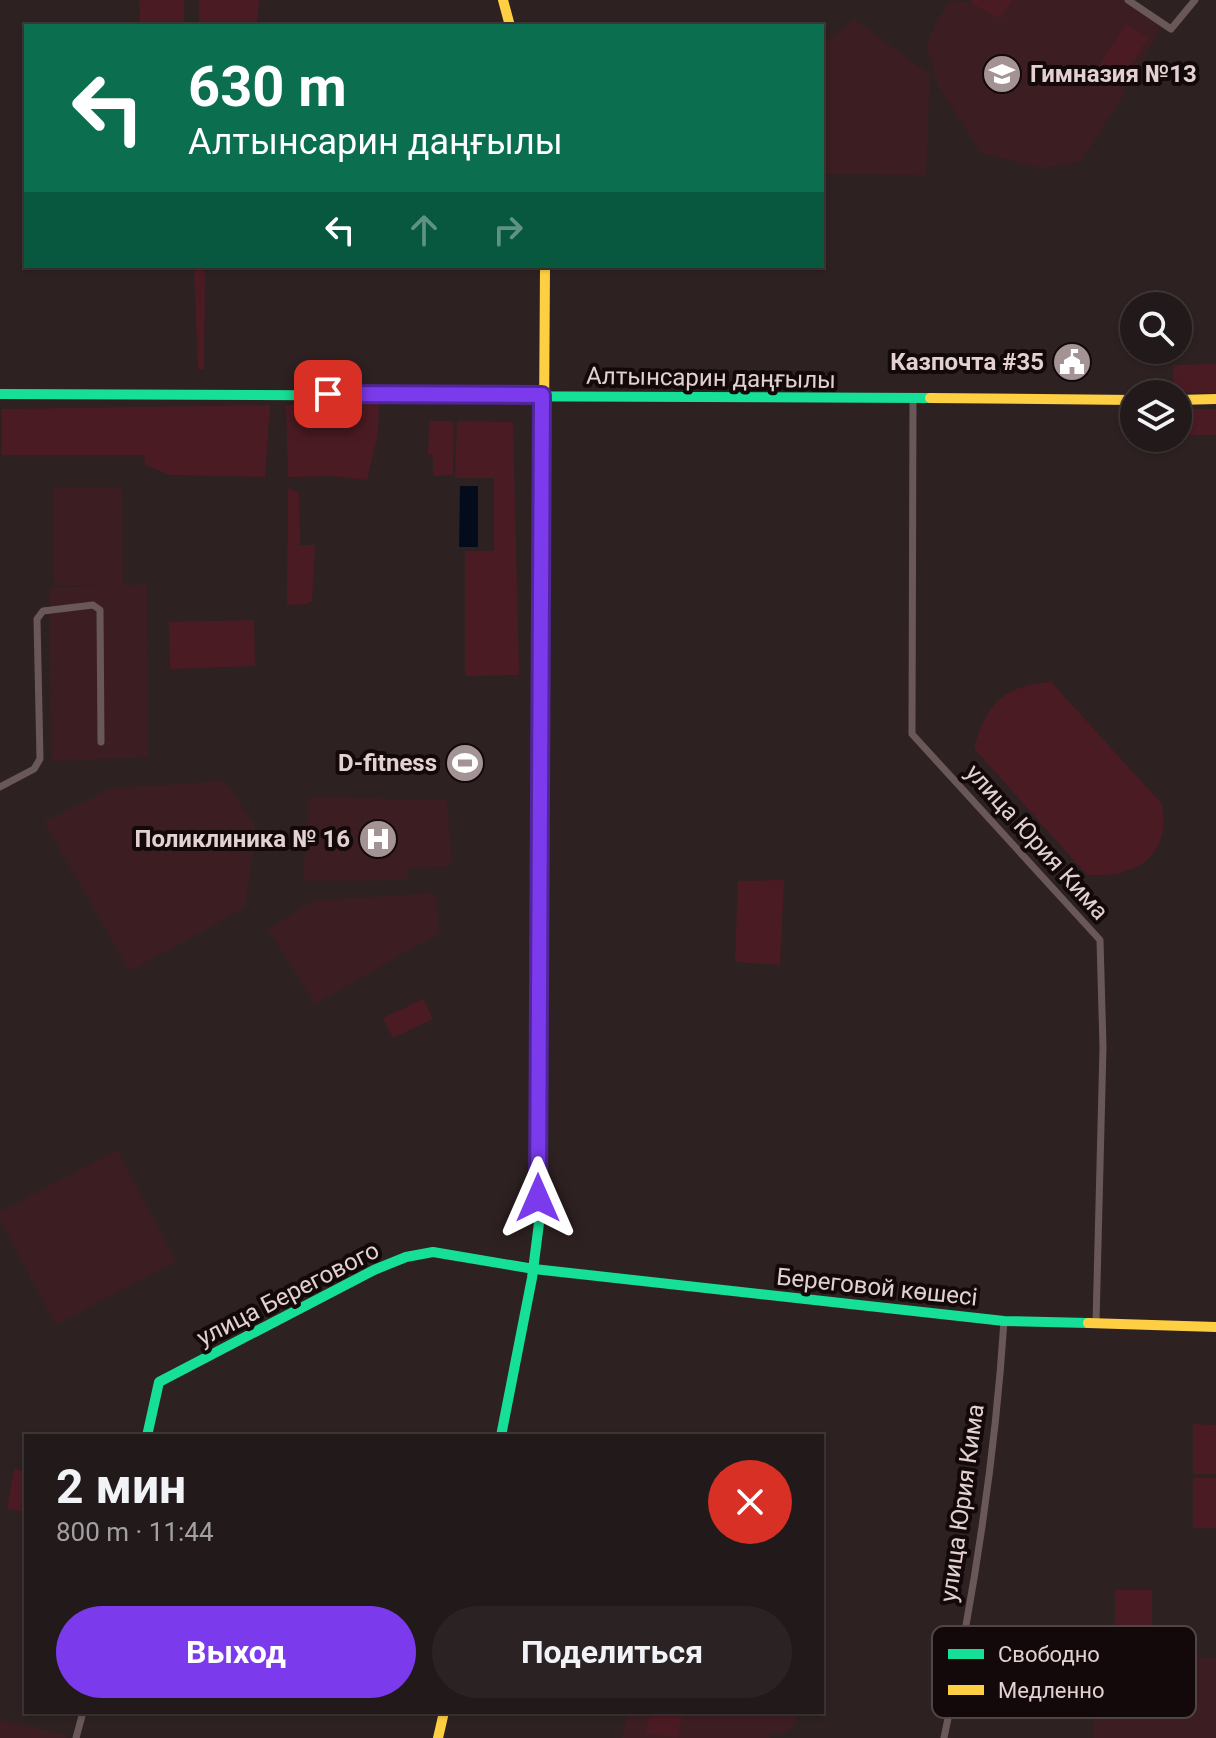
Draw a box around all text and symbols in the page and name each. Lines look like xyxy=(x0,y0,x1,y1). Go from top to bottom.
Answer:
school or university icon: Гимназия №13 xyxy=(981,53,1023,95)
text: 630 m xyxy=(188,54,347,120)
icon: left xyxy=(56,56,160,160)
place label: Гимназия №13 xyxy=(1030,60,1197,88)
text: Алтынсарин даңғылы xyxy=(188,121,563,163)
icon: left xyxy=(318,208,362,252)
icon: ahead xyxy=(402,208,446,252)
icon: right xyxy=(486,208,530,252)
map controls xyxy=(1120,292,1192,452)
button: search xyxy=(1120,292,1192,364)
public building icon: Казпочта #35 xyxy=(1051,341,1093,383)
place label: Казпочта #35 xyxy=(890,348,1044,376)
pin xyxy=(294,360,362,428)
street label: Алтынсарин даңғылы xyxy=(586,362,836,394)
icon: arrive xyxy=(306,372,350,416)
button: layers xyxy=(1120,380,1192,452)
sports icon: D-fitness xyxy=(444,742,486,784)
place label: D-fitness xyxy=(338,749,437,777)
street label: улица Юрия Кима xyxy=(960,758,1114,926)
hospital icon: Поликлиника № 16 xyxy=(357,818,399,860)
place label: Поликлиника № 16 xyxy=(134,825,350,853)
position arrow xyxy=(496,1156,580,1240)
street label: улица Берегового xyxy=(192,1236,384,1352)
street label: Береговой көшесі xyxy=(775,1263,979,1311)
street label: улица Юрия Кима xyxy=(934,1402,990,1604)
text: 2 мин xyxy=(56,1458,186,1515)
button: close xyxy=(708,1460,792,1544)
text: 800 m · 11:44 xyxy=(56,1517,214,1547)
button: Выход xyxy=(56,1606,416,1698)
button: Поделиться xyxy=(432,1606,792,1698)
legend xyxy=(932,1626,1196,1718)
text: Свободно xyxy=(998,1642,1100,1667)
text: Медленно xyxy=(998,1678,1104,1703)

